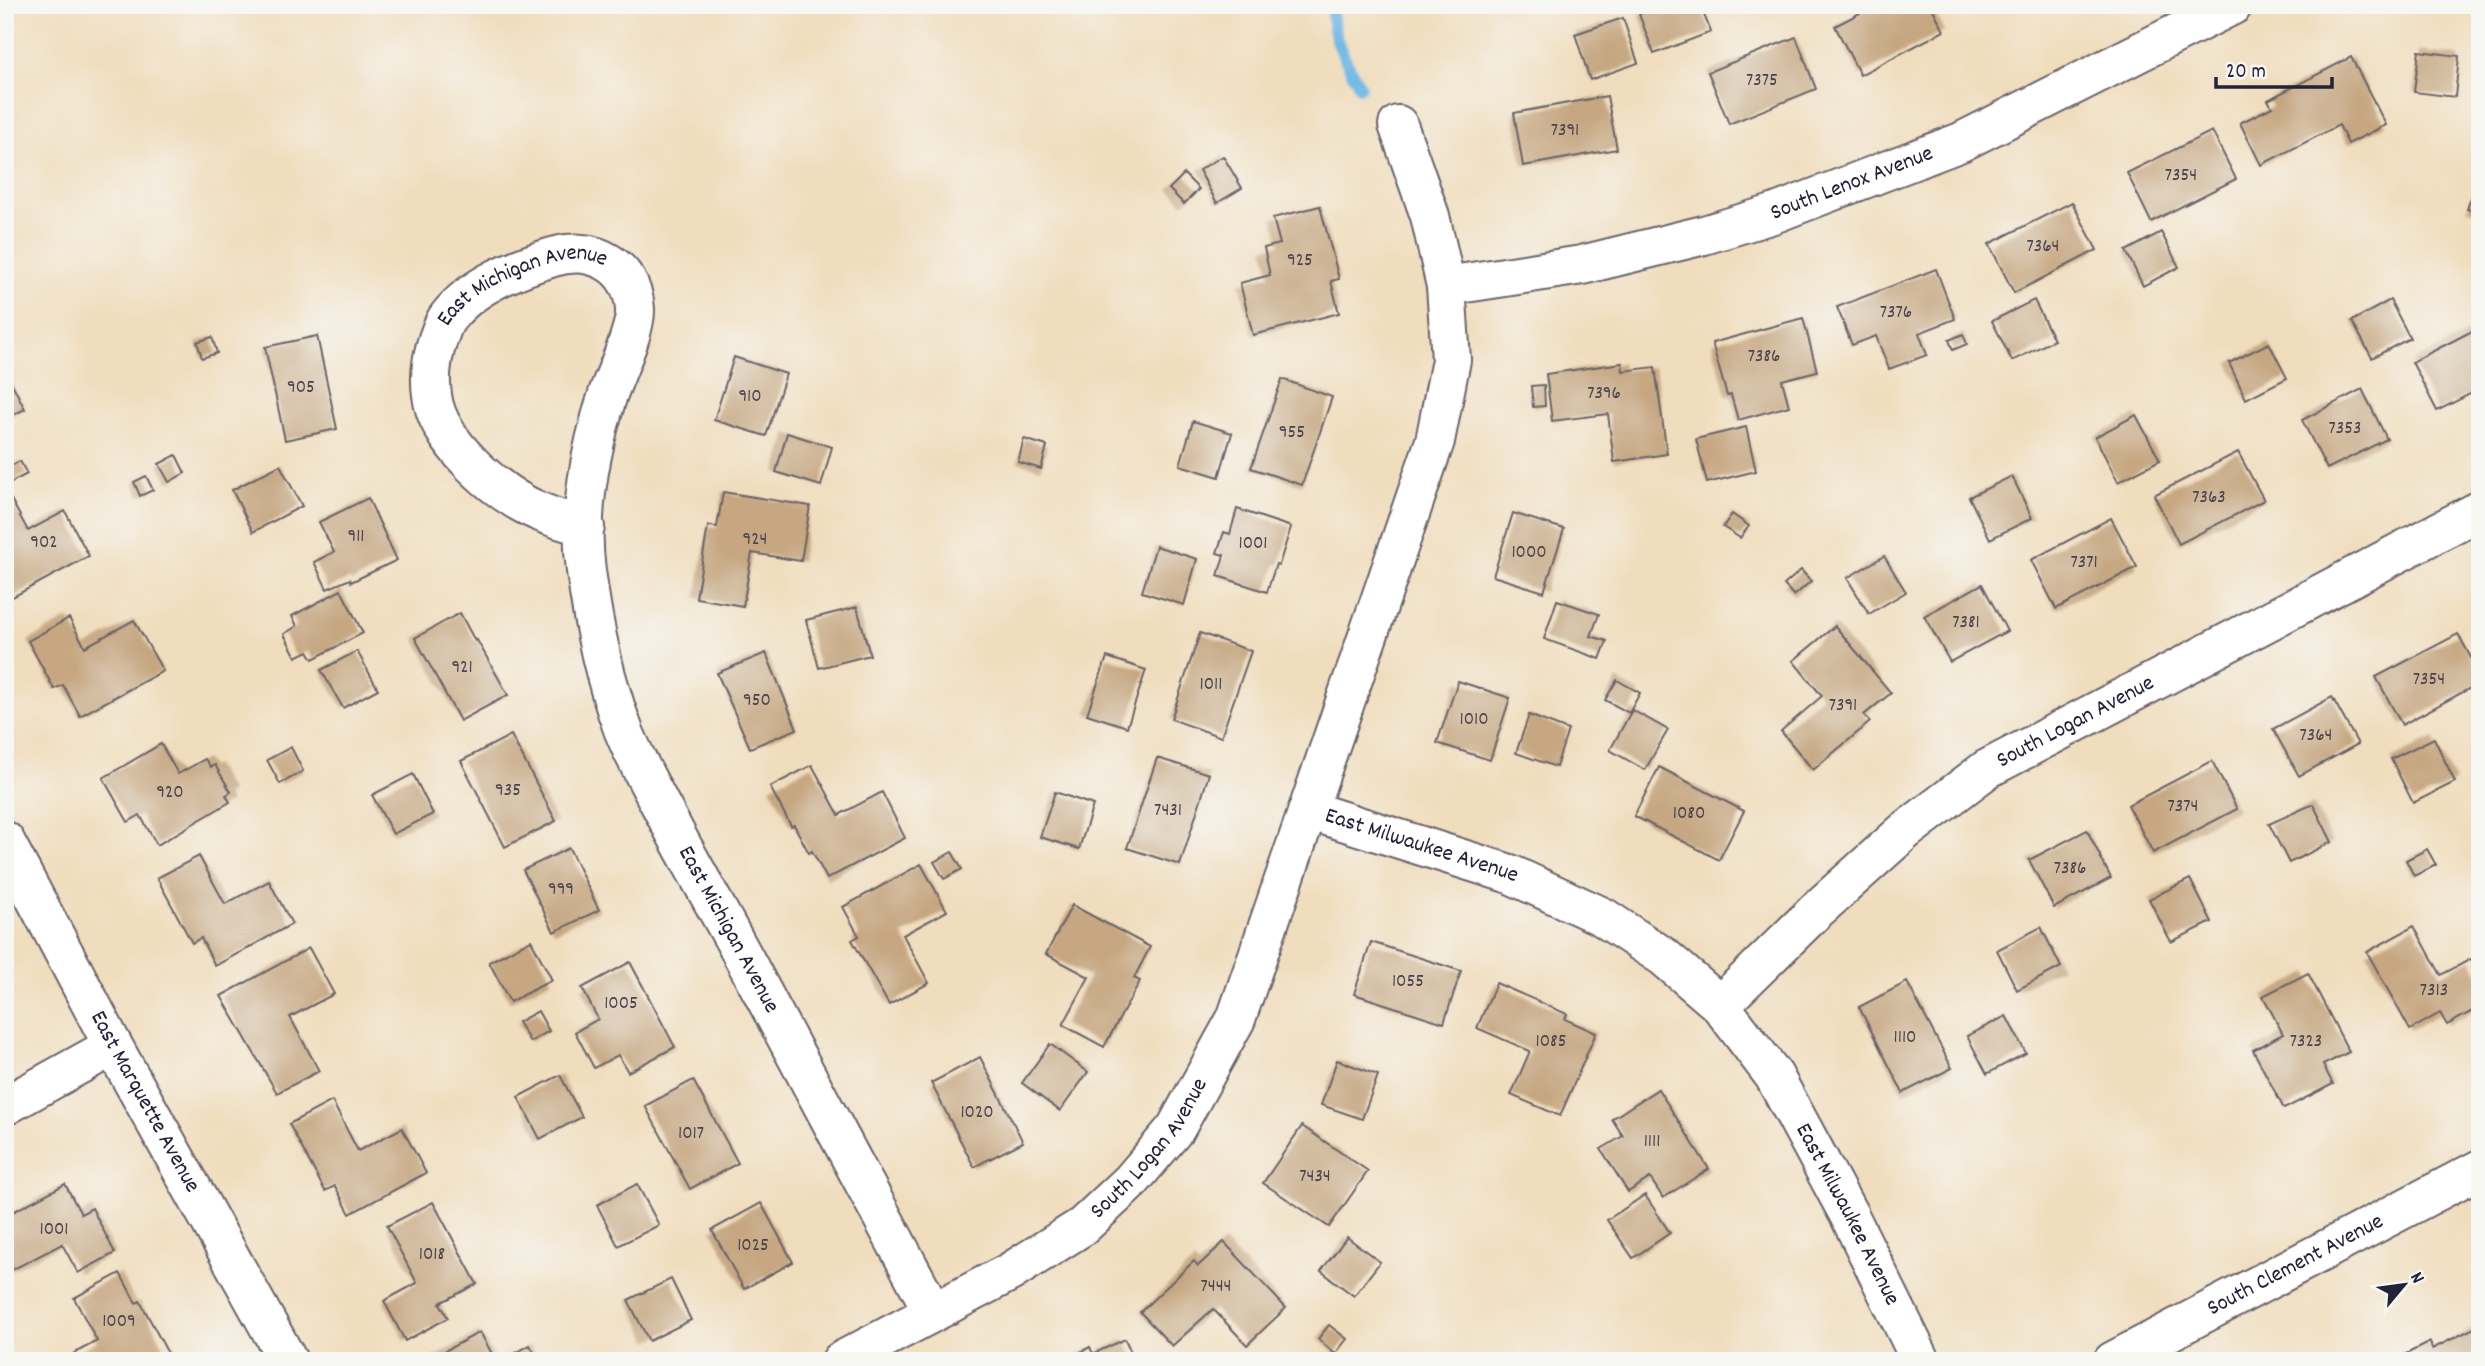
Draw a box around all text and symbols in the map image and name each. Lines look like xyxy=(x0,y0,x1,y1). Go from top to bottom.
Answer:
scale bar xyxy=(2216,46,2331,90)
text: 20 m xyxy=(2226,58,2266,88)
house number: 7375 xyxy=(1746,68,1778,95)
house number: 7391 xyxy=(1551,118,1579,145)
street label: South Lenox Avenue xyxy=(1766,138,1938,230)
house number: 7354 xyxy=(2165,163,2197,190)
house number: 7364 xyxy=(2027,234,2059,261)
street label: East Michigan Avenue xyxy=(429,237,613,333)
house number: 925 xyxy=(1287,248,1313,275)
house number: 7376 xyxy=(1880,300,1912,327)
house number: 7386 xyxy=(1748,344,1780,371)
house number: 905 xyxy=(287,375,315,402)
house number: 7396 xyxy=(1587,381,1621,408)
house number: 910 xyxy=(738,384,762,411)
house number: 7353 xyxy=(2329,416,2361,443)
house number: 955 xyxy=(1279,420,1305,447)
house number: 7363 xyxy=(2192,485,2226,512)
house number: 911 xyxy=(347,524,365,551)
house number: 924 xyxy=(743,527,767,554)
house number: 902 xyxy=(30,530,58,557)
house number: 1001 xyxy=(1238,531,1268,558)
house number: 1000 xyxy=(1511,540,1547,567)
house number: 7371 xyxy=(2070,550,2098,577)
house number: 7381 xyxy=(1952,610,1980,637)
house number: 921 xyxy=(451,655,473,682)
street label: South Logan Avenue xyxy=(1991,667,2160,778)
house number: 7354 xyxy=(2413,667,2445,694)
house number: 1011 xyxy=(1200,672,1222,699)
house number: 950 xyxy=(743,688,771,715)
house number: 7391 xyxy=(1829,693,1857,720)
house number: 1010 xyxy=(1459,707,1489,734)
house number: 7364 xyxy=(2300,723,2332,750)
house number: 935 xyxy=(495,778,521,805)
house number: 920 xyxy=(156,780,184,807)
house number: 7374 xyxy=(2168,794,2198,821)
house number: 7431 xyxy=(1154,798,1182,825)
street label: East Milwaukee Avenue xyxy=(1320,800,1524,892)
house number: 1080 xyxy=(1673,801,1705,828)
street label: East Michigan Avenue xyxy=(669,840,787,1019)
house number: 7386 xyxy=(2054,856,2086,883)
house number: 999 xyxy=(548,877,574,904)
house number: 1055 xyxy=(1392,969,1424,996)
house number: 7313 xyxy=(2420,978,2448,1005)
house number: 1005 xyxy=(604,991,638,1018)
street label: East Marquette Avenue xyxy=(81,1005,208,1199)
house number: 1110 xyxy=(1894,1025,1916,1052)
house number: 1085 xyxy=(1536,1029,1566,1056)
house number: 7323 xyxy=(2290,1029,2322,1056)
street label: South Logan Avenue xyxy=(1083,1072,1217,1227)
house number: 1020 xyxy=(960,1100,994,1127)
street label: East Milwaukee Avenue xyxy=(1786,1117,1908,1312)
house number: 1017 xyxy=(678,1121,704,1148)
house number: 1111 xyxy=(1644,1129,1660,1156)
house number: 7434 xyxy=(1299,1164,1331,1191)
street label: South Clement Avenue xyxy=(2202,1206,2390,1325)
house number: 1001 xyxy=(39,1217,69,1244)
house number: 1025 xyxy=(737,1233,769,1260)
house number: 1018 xyxy=(419,1242,445,1269)
north arrow xyxy=(2370,1250,2440,1320)
text: N xyxy=(2402,1268,2430,1289)
house number: 7444 xyxy=(1201,1274,1231,1301)
house number: 1009 xyxy=(102,1309,136,1336)

